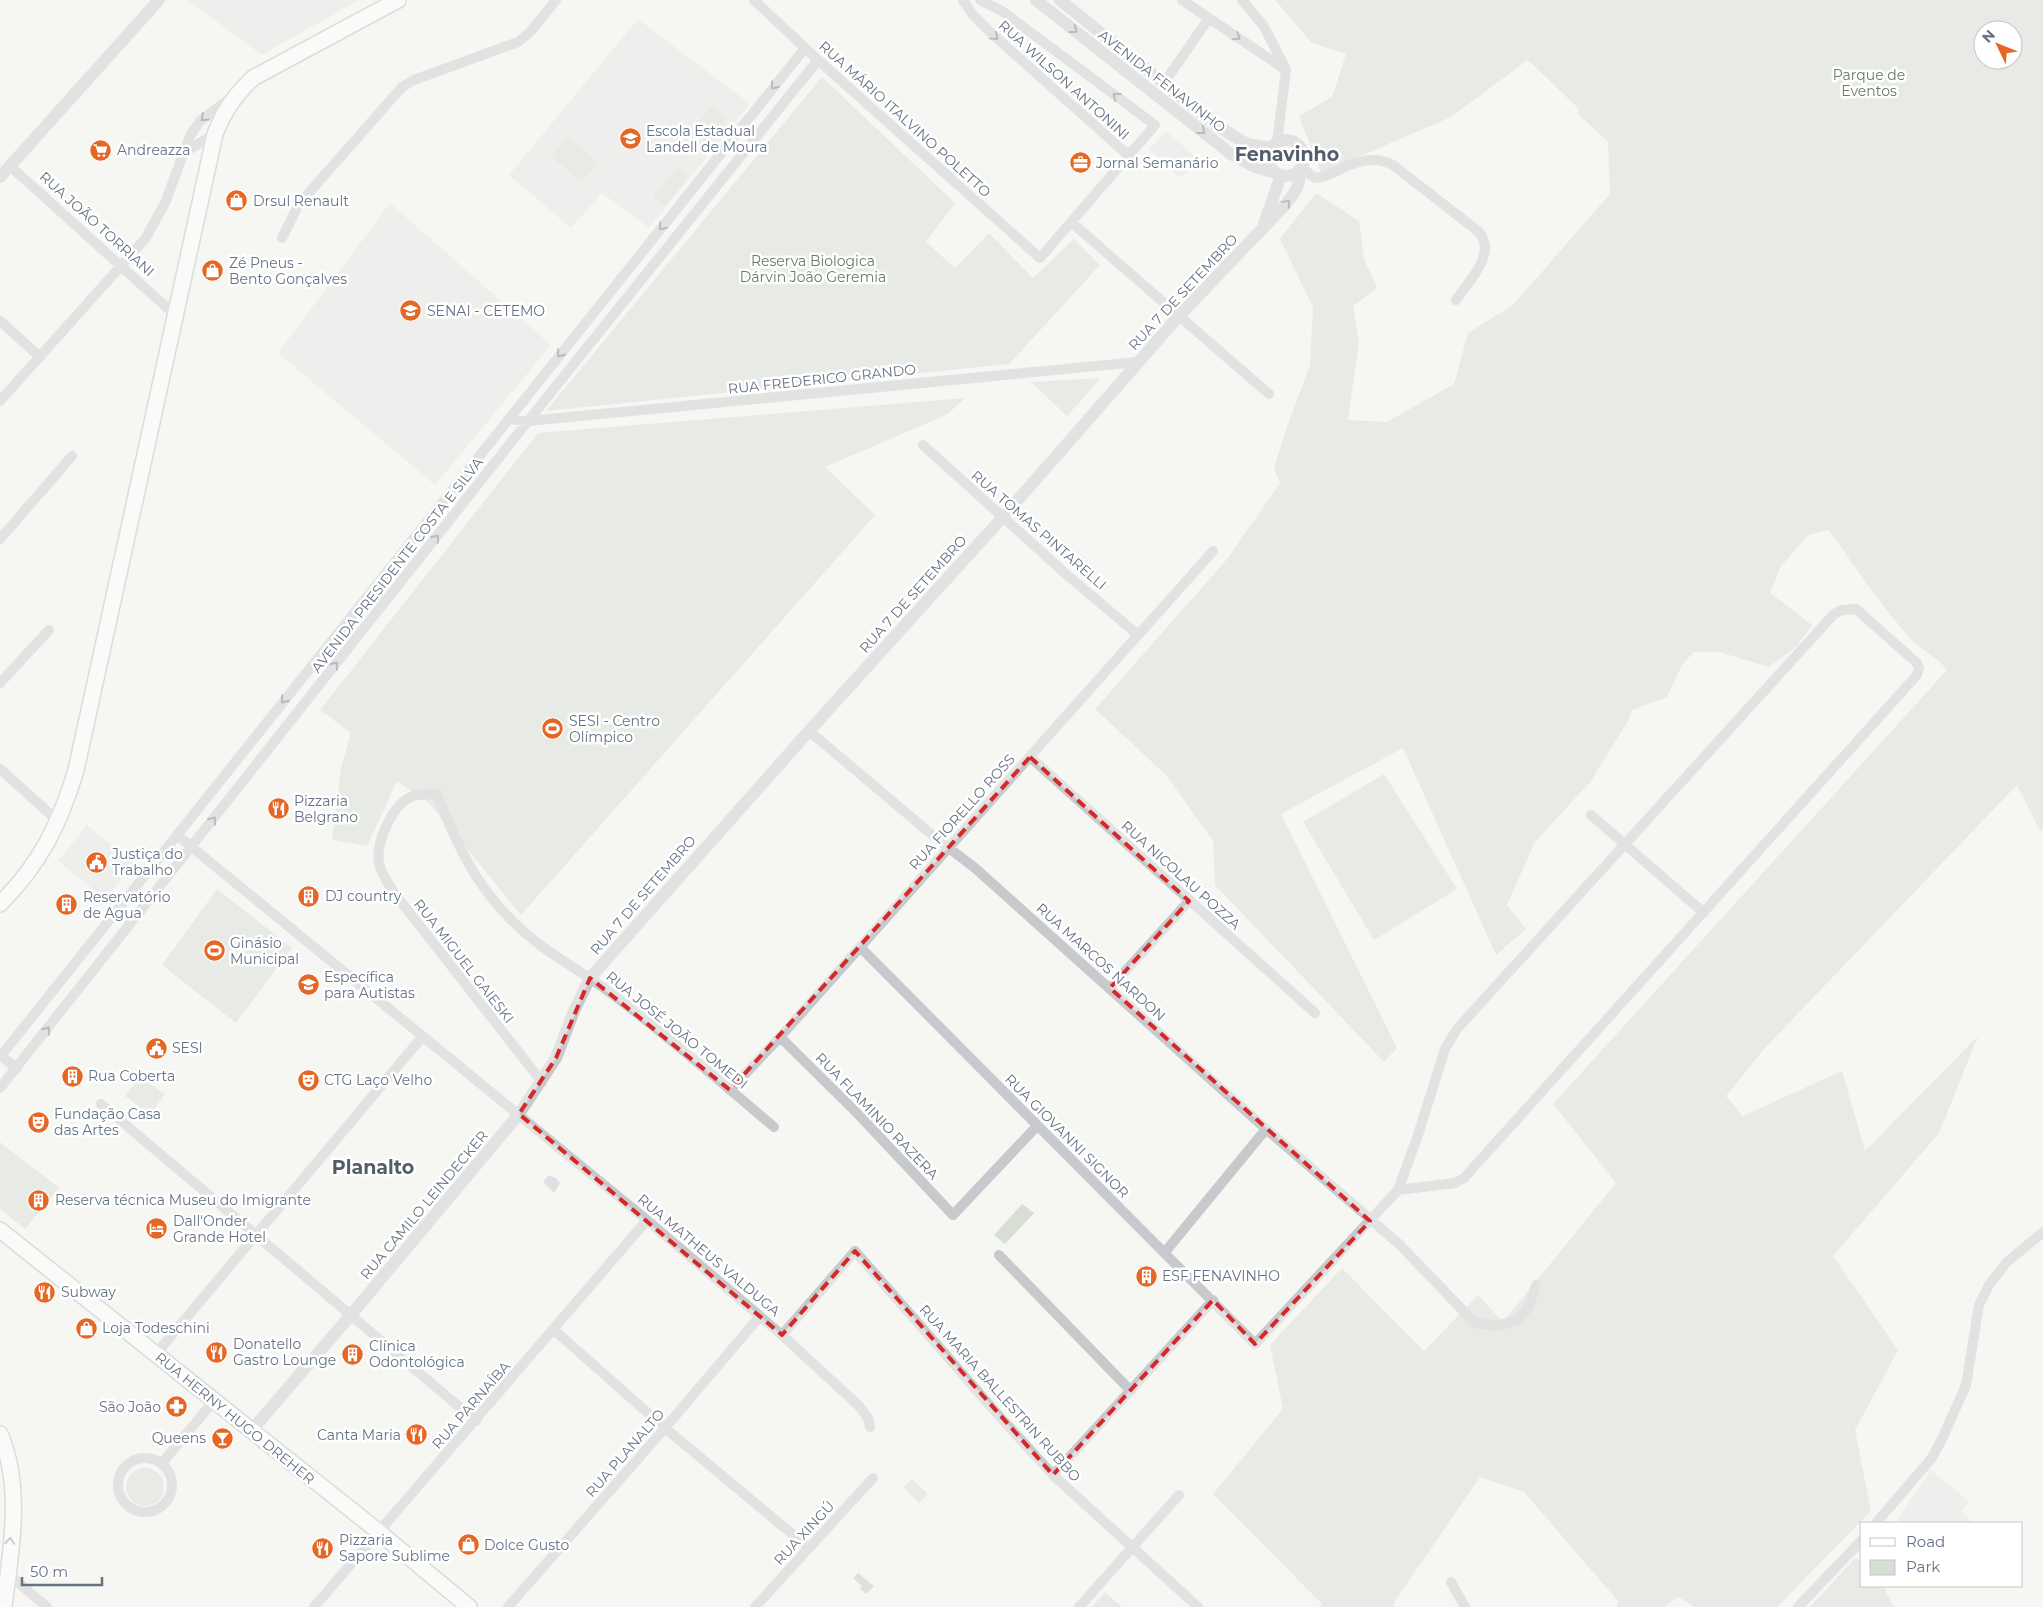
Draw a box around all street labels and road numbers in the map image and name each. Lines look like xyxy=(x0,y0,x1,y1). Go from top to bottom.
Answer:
street label: RUA WILSON ANTONINI xyxy=(995,16,1133,144)
street label: AVENIDA FENAVINHO xyxy=(1095,26,1229,136)
street label: RUA MÁRIO ITALVINO POLETTO xyxy=(815,37,995,201)
street label: RUA JOÃO TORRIANI xyxy=(36,168,158,280)
street label: RUA 7 DE SETEMBRO xyxy=(1124,230,1242,354)
street label: RUA FREDERICO GRANDO xyxy=(727,360,917,398)
street label: AVENIDA PRESIDENTE COSTA E SILVA xyxy=(307,453,487,676)
street label: RUA TOMAS PINTARELLI xyxy=(968,466,1110,594)
street label: RUA 7 DE SETEMBRO xyxy=(855,531,971,657)
street label: RUA FIORELLO ROSS xyxy=(905,750,1019,874)
street label: RUA NICOLAU POZZA xyxy=(1118,817,1245,934)
street label: RUA 7 DE SETEMBRO xyxy=(586,831,700,958)
street label: RUA MIGUEL GAIESKI xyxy=(410,895,518,1027)
street label: RUA MARCOS NARDON xyxy=(1033,899,1169,1025)
street label: RUA JOSÉ JOÃO TOMEDI xyxy=(602,967,752,1093)
street label: RUA FLAMINIO RAZERA xyxy=(812,1049,943,1184)
street label: RUA GIOVANNI SIGNOR xyxy=(1001,1070,1133,1202)
street label: RUA CAMILO LEINDECKER xyxy=(356,1127,492,1283)
street label: RUA MATHEUS VALDUGA xyxy=(634,1190,785,1321)
street label: RUA MARIA BALLESTRIN RUBBO xyxy=(916,1301,1085,1486)
street label: RUA HERNY HUGO DREHER xyxy=(152,1348,318,1488)
street label: RUA PARNAÍBA xyxy=(428,1357,515,1453)
street label: RUA PLANALTO xyxy=(582,1405,668,1501)
street label: RUA XINGÚ xyxy=(770,1497,838,1569)

